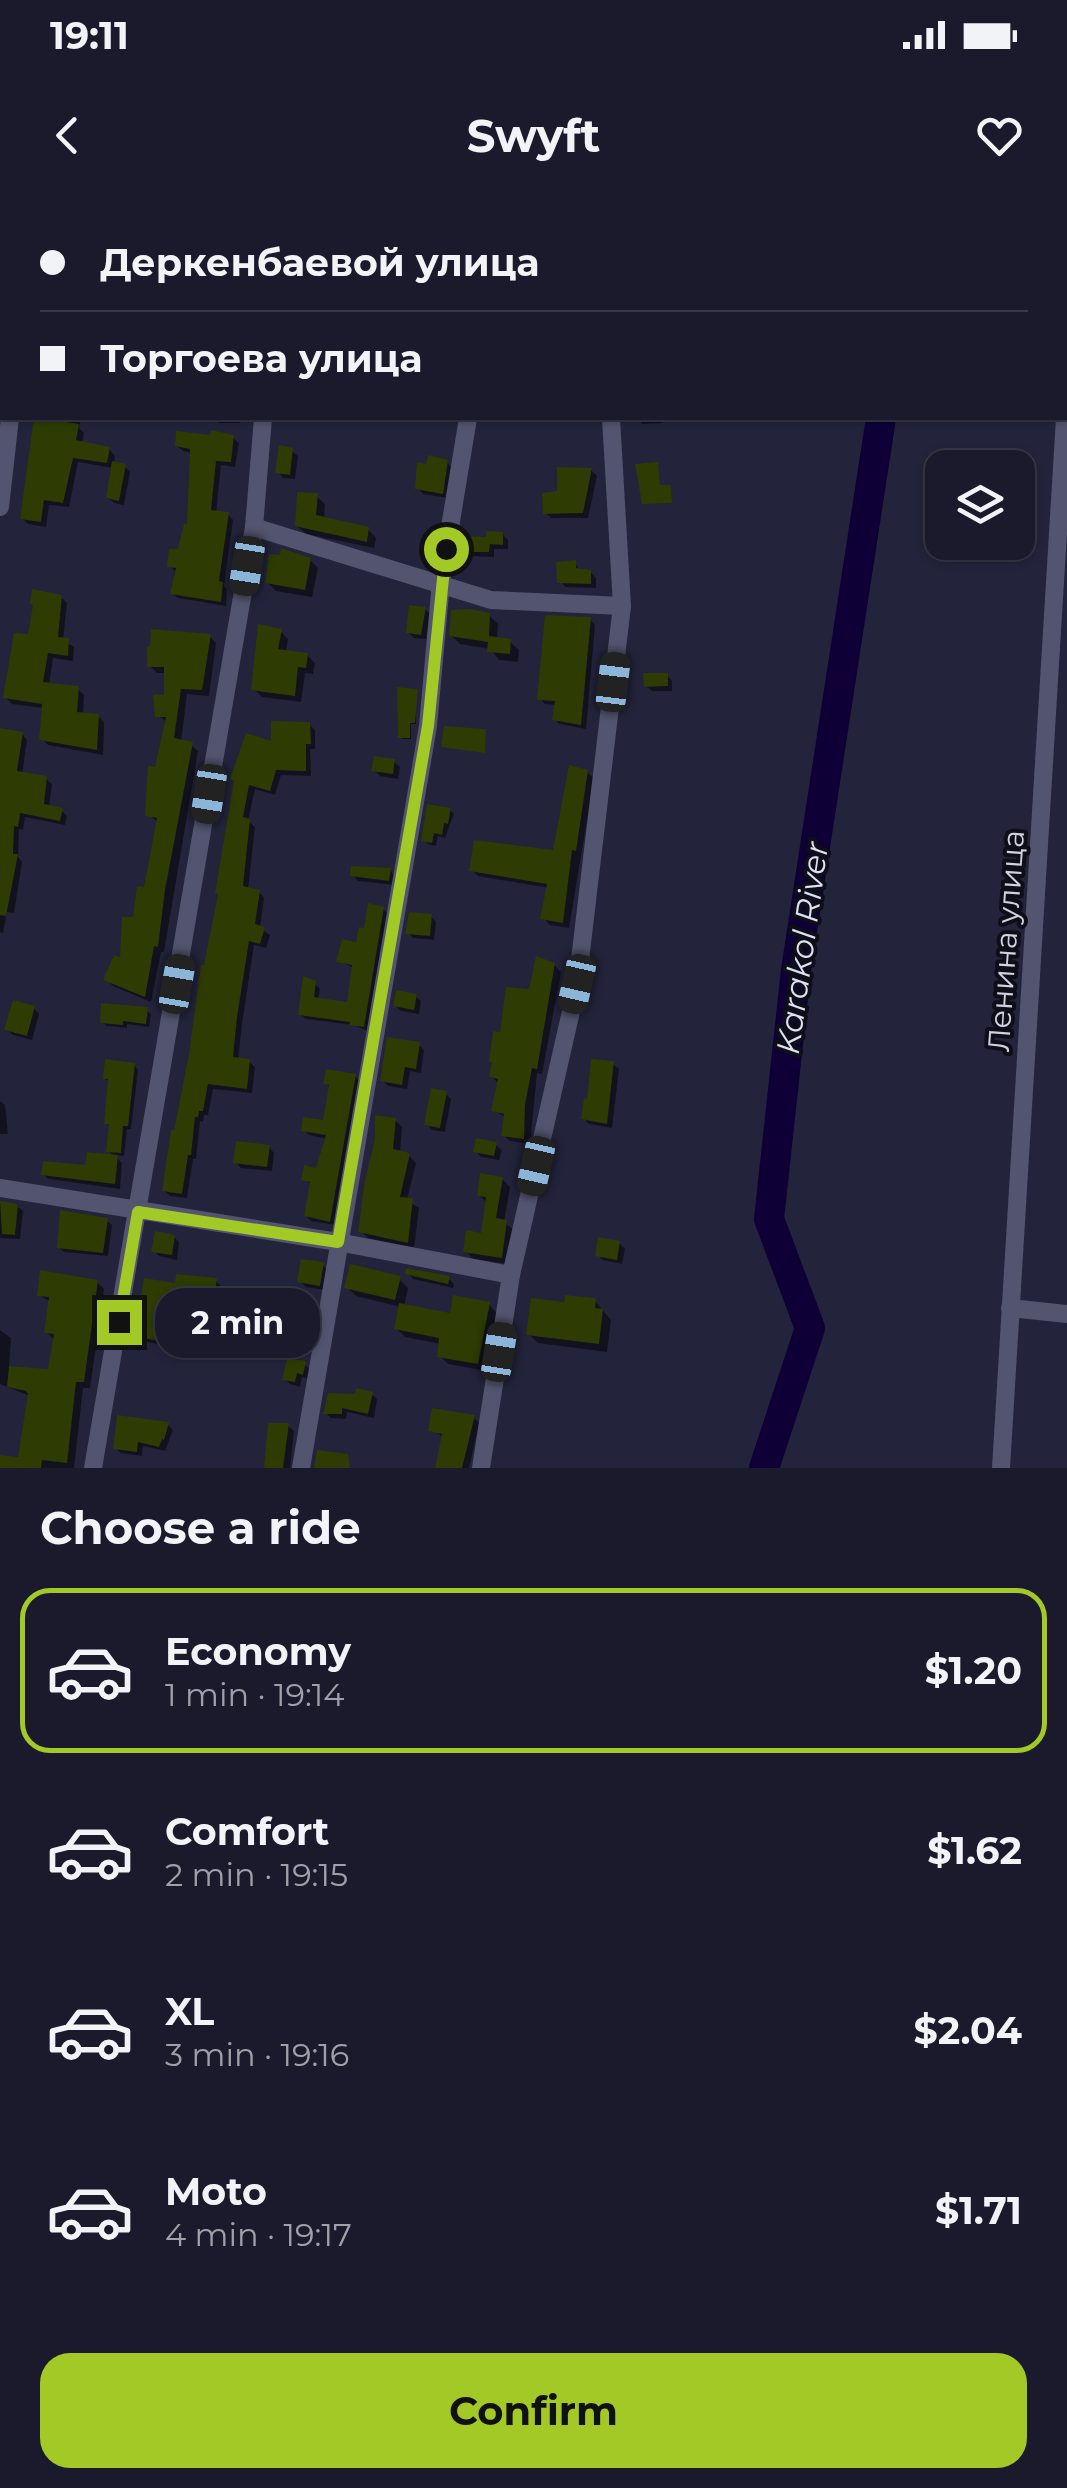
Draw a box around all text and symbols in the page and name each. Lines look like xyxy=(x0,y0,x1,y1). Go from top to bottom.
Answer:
text: 19:11 xyxy=(50,12,129,59)
icon: back xyxy=(40,108,95,163)
text: Swyft xyxy=(467,108,600,163)
icon: heart xyxy=(972,108,1027,163)
text: Деркенбаевой улица xyxy=(100,239,539,286)
text: Торгоева улица xyxy=(100,335,423,382)
map controls xyxy=(925,450,1035,560)
button: layers xyxy=(925,450,1035,560)
route start xyxy=(424,527,469,572)
car xyxy=(227,534,267,598)
car xyxy=(594,650,632,714)
car xyxy=(189,762,229,826)
street label: Ленина улица xyxy=(980,829,1032,1053)
water label: Karakol River xyxy=(768,838,836,1057)
car xyxy=(556,951,598,1017)
car xyxy=(157,952,197,1016)
car xyxy=(515,1133,557,1199)
callout: 2 min xyxy=(154,1287,319,1357)
route end xyxy=(97,1300,142,1345)
text: 2 min xyxy=(191,1303,284,1342)
car xyxy=(479,1320,519,1384)
text: Choose a ride xyxy=(40,1500,361,1555)
icon: car xyxy=(45,1626,135,1716)
text: Economy xyxy=(165,1628,351,1675)
text: $1.20 xyxy=(925,1647,1022,1694)
text: 1 min · 19:14 xyxy=(165,1675,345,1714)
icon: car xyxy=(45,1806,135,1896)
text: Comfort xyxy=(165,1808,329,1855)
text: $1.62 xyxy=(927,1827,1022,1874)
text: 2 min · 19:15 xyxy=(165,1855,348,1894)
icon: car xyxy=(45,1986,135,2076)
text: XL xyxy=(165,1988,214,2035)
text: $2.04 xyxy=(914,2007,1022,2054)
text: 3 min · 19:16 xyxy=(165,2035,349,2074)
icon: car xyxy=(45,2166,135,2256)
text: Moto xyxy=(165,2168,267,2215)
text: $1.71 xyxy=(935,2187,1022,2234)
text: 4 min · 19:17 xyxy=(165,2215,352,2254)
button: Confirm xyxy=(40,2353,1027,2468)

